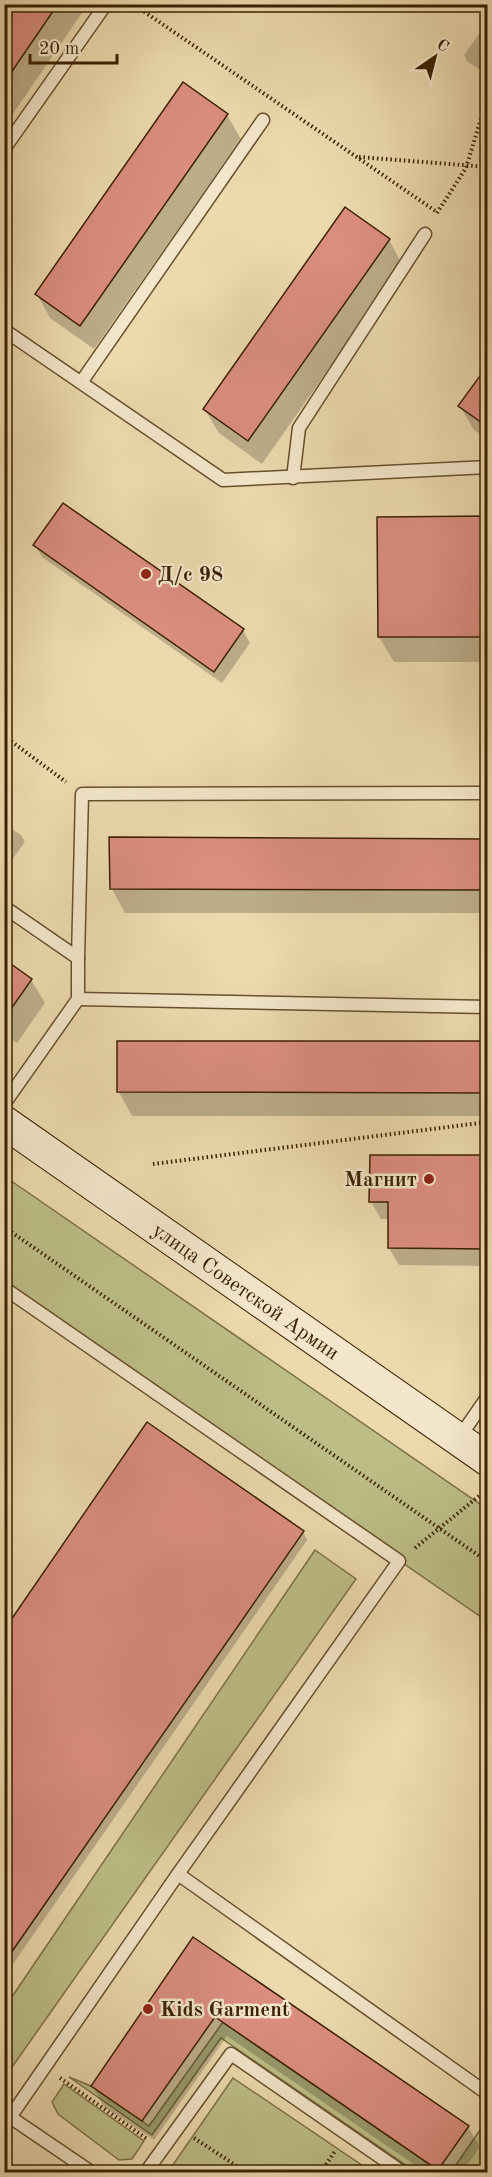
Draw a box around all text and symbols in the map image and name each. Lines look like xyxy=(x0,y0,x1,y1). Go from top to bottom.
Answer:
scale bar xyxy=(30,27,117,65)
north arrow xyxy=(405,27,465,87)
text: С xyxy=(434,37,451,56)
text: 20 m xyxy=(39,40,79,58)
place label: Д/с 98 xyxy=(158,565,223,586)
marker: Д/с 98 xyxy=(139,567,153,581)
place label: Магнит xyxy=(344,1170,417,1191)
marker: Магнит xyxy=(422,1172,436,1186)
street label: улица Советской Армии xyxy=(148,1220,342,1365)
place label: Kids Garment xyxy=(160,2000,290,2021)
marker: Kids Garment xyxy=(141,2002,155,2016)

